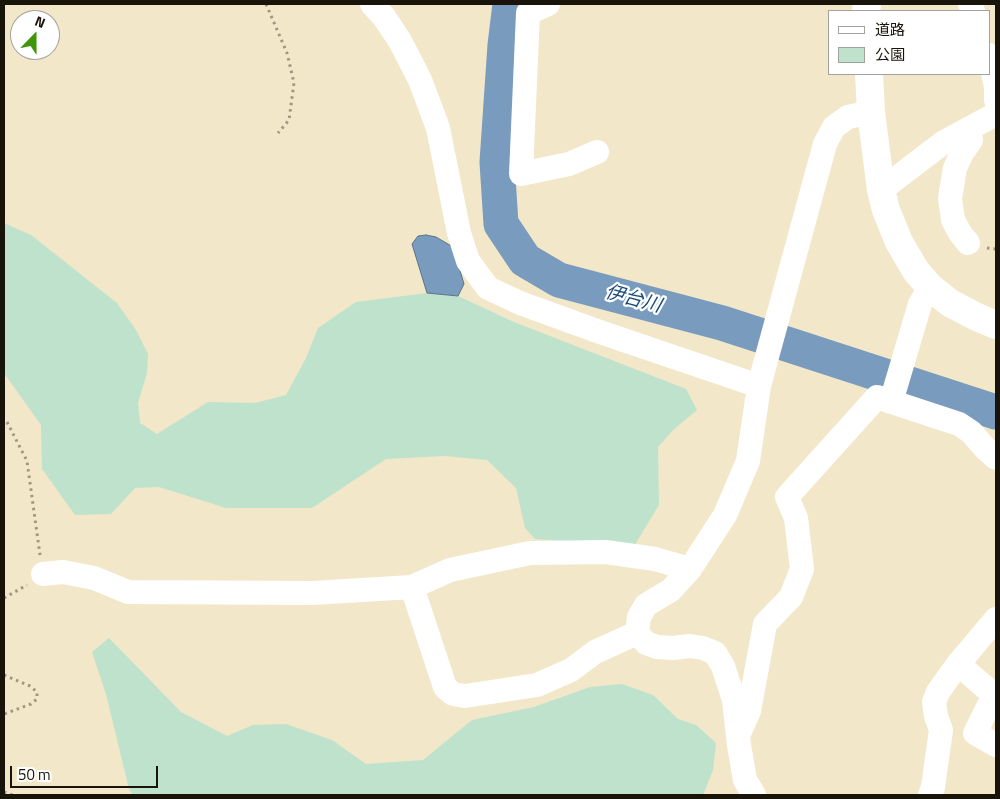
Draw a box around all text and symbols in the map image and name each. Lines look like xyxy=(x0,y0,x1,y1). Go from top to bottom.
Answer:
north arrow xyxy=(10,10,60,60)
text: N xyxy=(32,10,49,33)
legend xyxy=(828,10,990,75)
text: 道路 xyxy=(875,18,905,41)
text: 公園 xyxy=(875,43,905,66)
water label: 伊台川 xyxy=(603,282,663,318)
scale bar xyxy=(12,756,160,788)
text: 50 m xyxy=(18,763,51,786)

